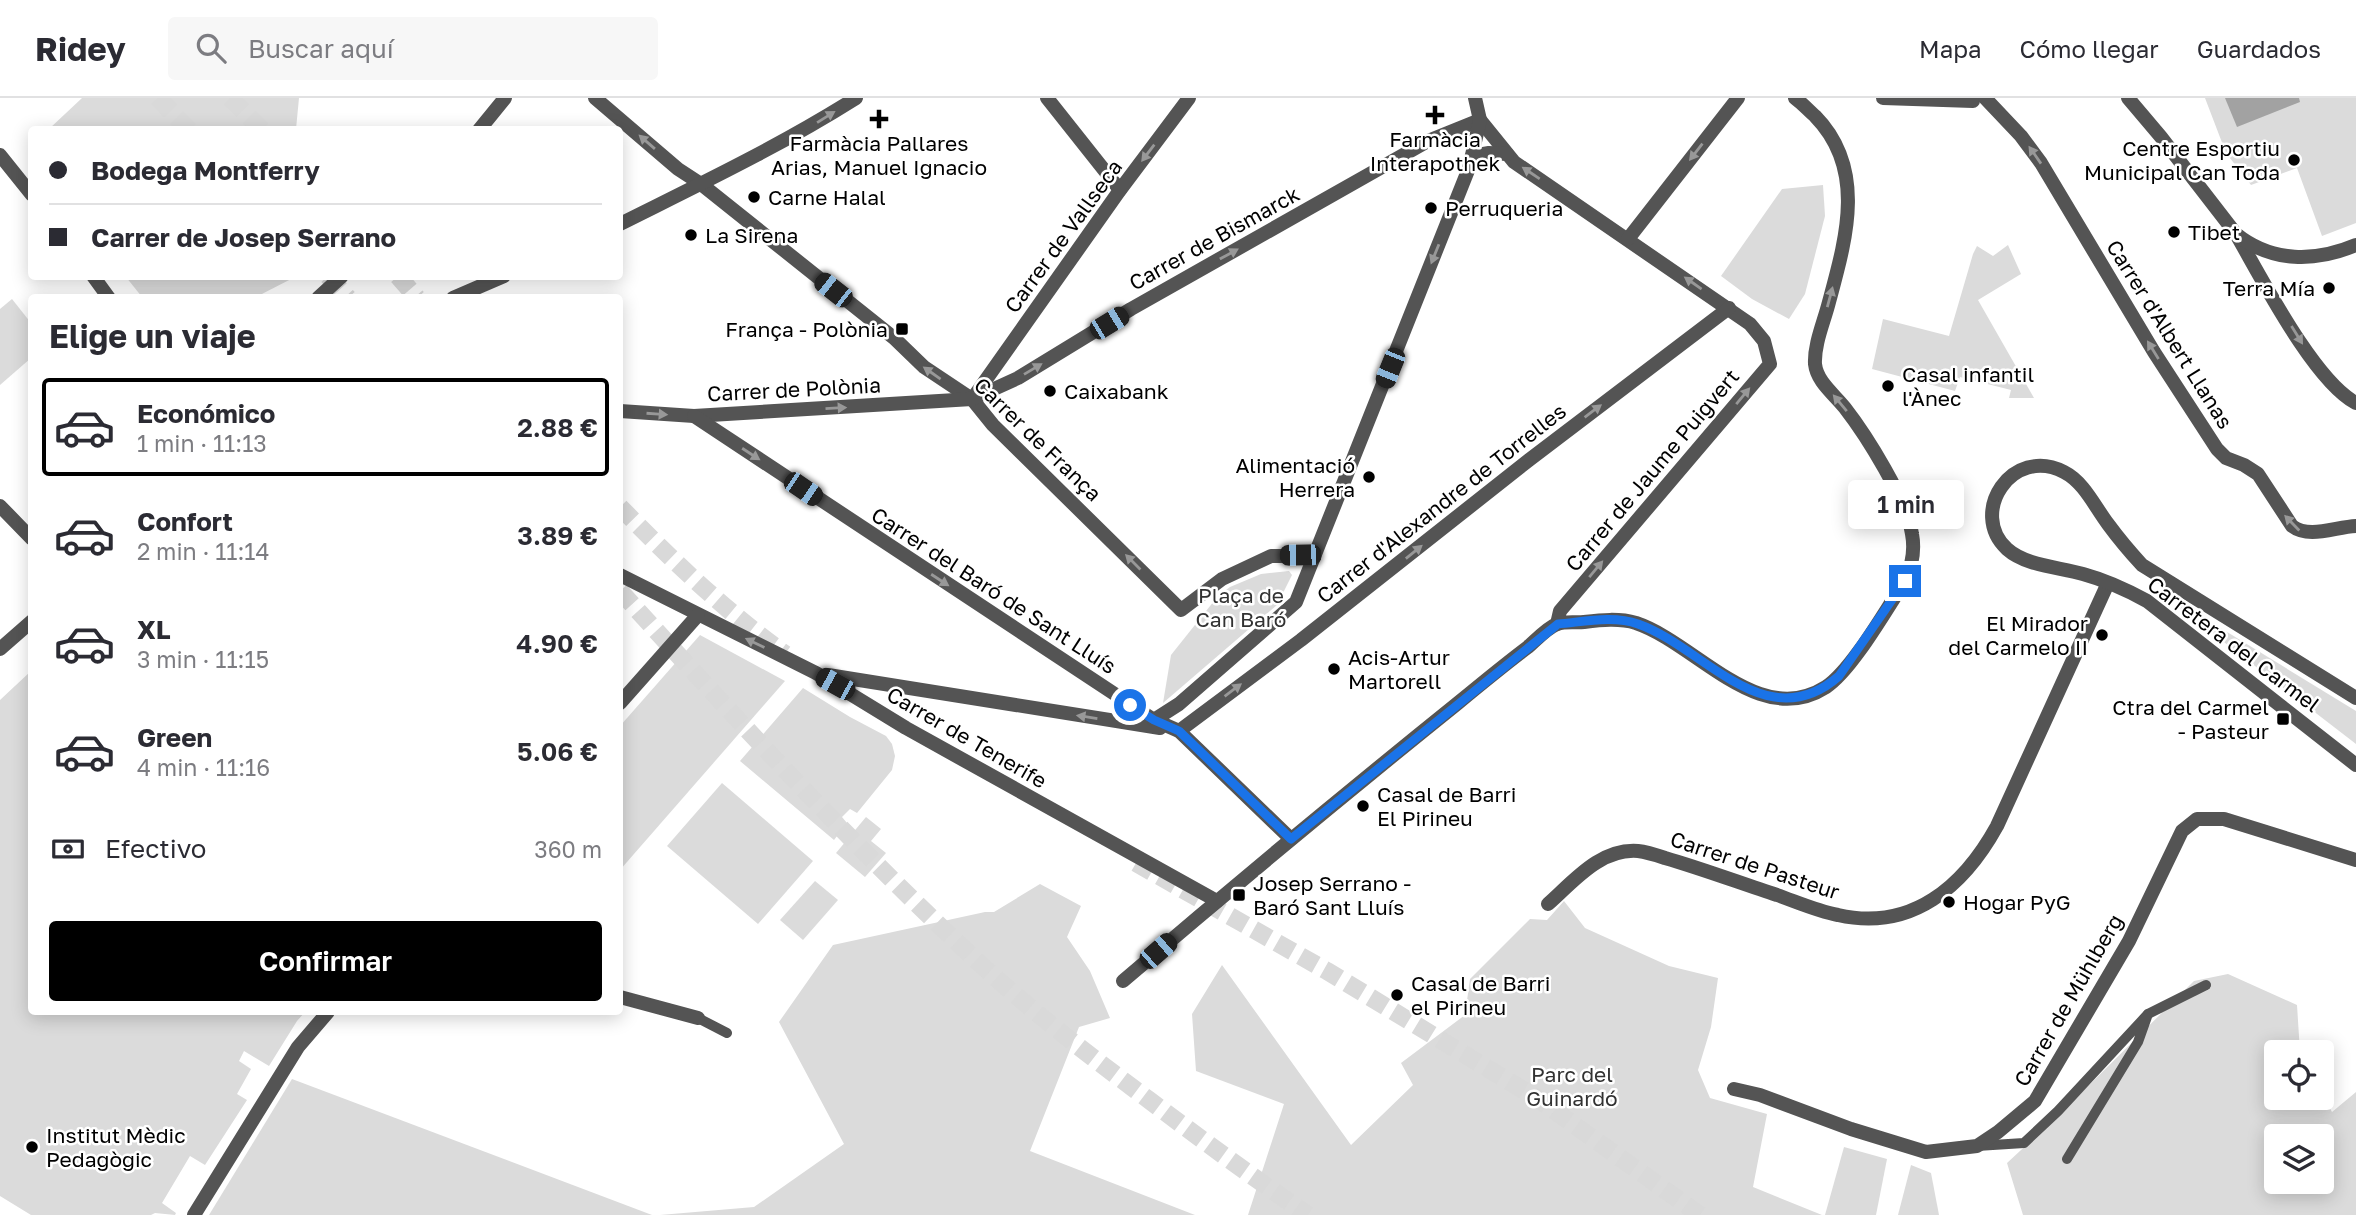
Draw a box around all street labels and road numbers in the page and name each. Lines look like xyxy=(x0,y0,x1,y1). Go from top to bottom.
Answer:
street label: Carrer de Vallseca xyxy=(999,154,1127,318)
street label: Carrer de Bismarck xyxy=(1124,180,1304,296)
street label: Carrer d'Albert Llanas xyxy=(2101,235,2239,433)
street label: Carrer de Jaume Puigvert xyxy=(1560,364,1744,576)
street label: Carrer de Polònia xyxy=(706,371,882,407)
street label: Carrer de França xyxy=(969,372,1107,506)
street label: Carrer d'Alexandre de Torrelles xyxy=(1311,398,1571,608)
street label: Carrer del Baró de Sant Lluís xyxy=(867,501,1121,679)
street label: Carretera del Carmel xyxy=(2143,571,2325,717)
street label: Carrer de Tenerife xyxy=(882,681,1052,793)
street label: Carrer de Pasteur xyxy=(1667,825,1843,905)
street label: Carrer de Mühlberg xyxy=(2008,909,2128,1091)

